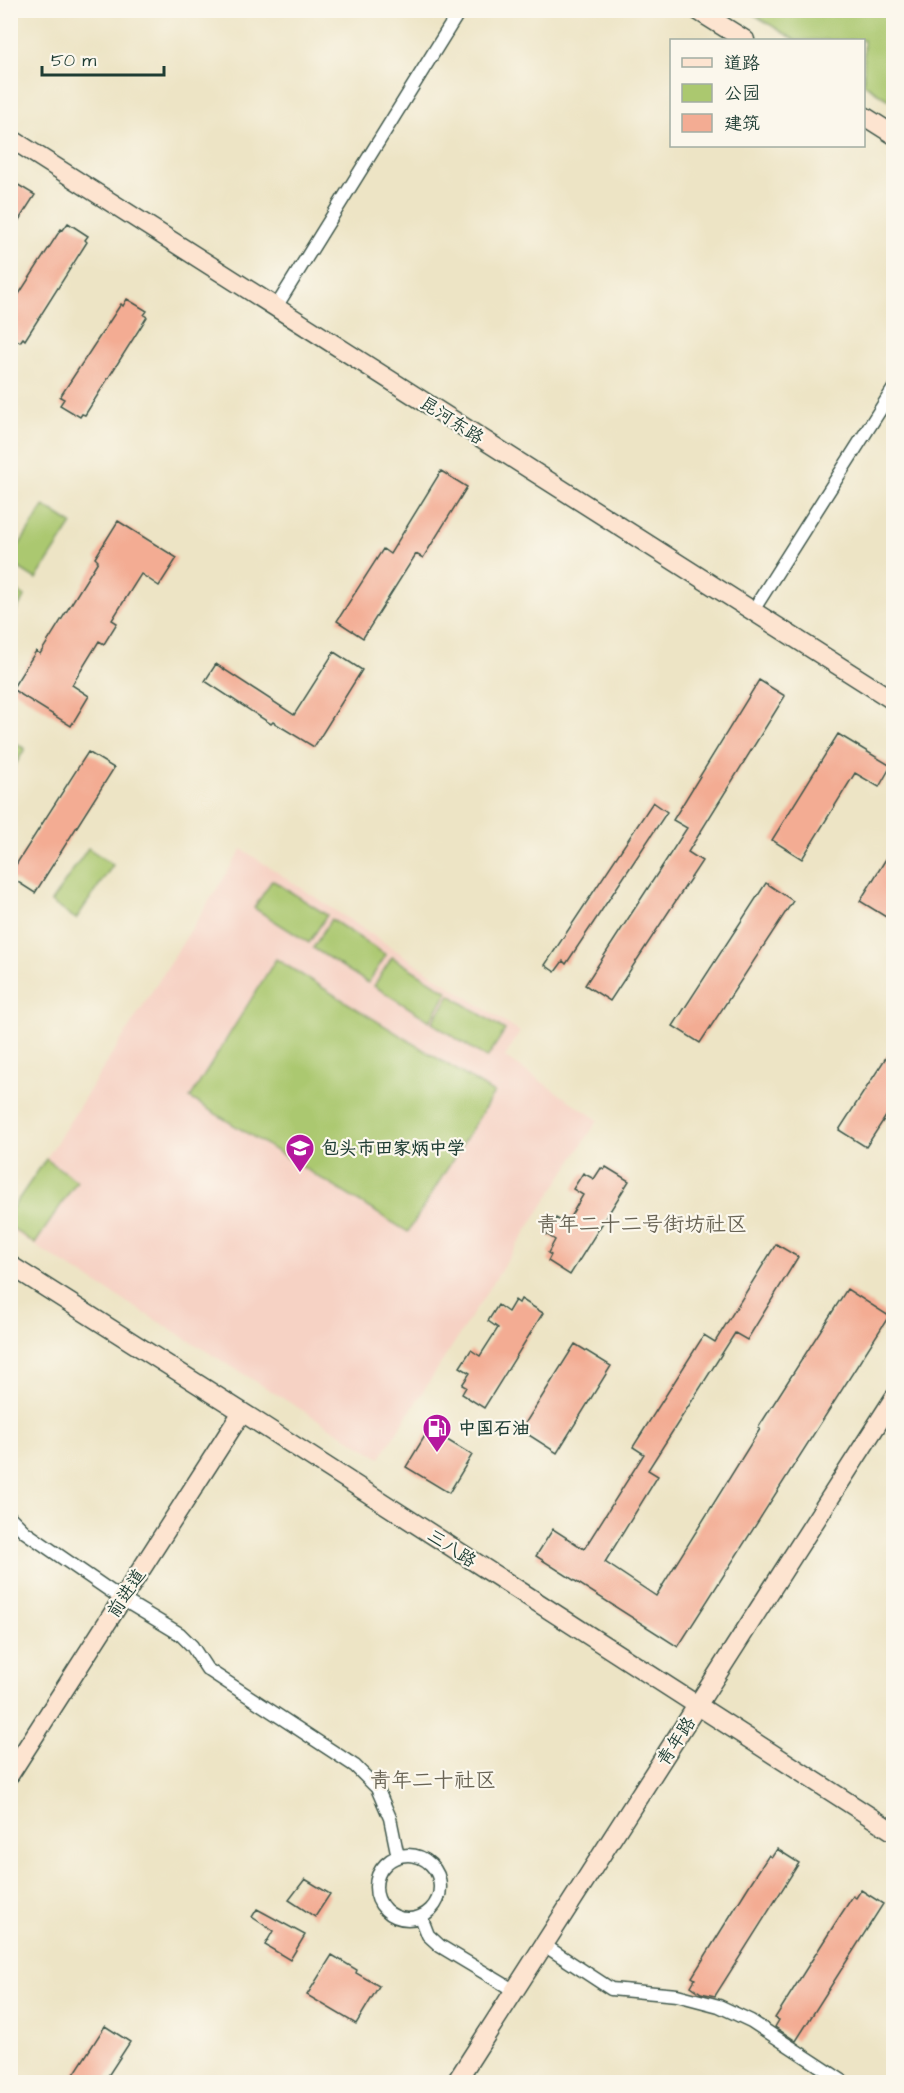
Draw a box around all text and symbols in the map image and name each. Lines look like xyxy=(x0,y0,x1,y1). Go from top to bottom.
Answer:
scale bar xyxy=(42,39,164,77)
legend xyxy=(670,39,865,147)
text: 50 m xyxy=(51,48,96,73)
text: 道路 xyxy=(724,51,760,76)
text: 公园 xyxy=(724,81,760,106)
text: 建筑 xyxy=(724,111,760,136)
street label: 昆河东路 xyxy=(415,390,489,451)
school or university icon: 包头市田家炳中学 xyxy=(284,1132,316,1174)
place label: 包头市田家炳中学 xyxy=(321,1136,465,1161)
district label: 青年二十二号街坊社区 xyxy=(537,1210,747,1239)
fuel station icon: 中国石油 xyxy=(421,1412,453,1454)
place label: 中国石油 xyxy=(458,1416,530,1441)
street label: 三八路 xyxy=(422,1523,481,1574)
street label: 前进道 xyxy=(101,1564,152,1623)
street label: 青年路 xyxy=(651,1712,702,1771)
district label: 青年二十社区 xyxy=(370,1766,496,1795)

